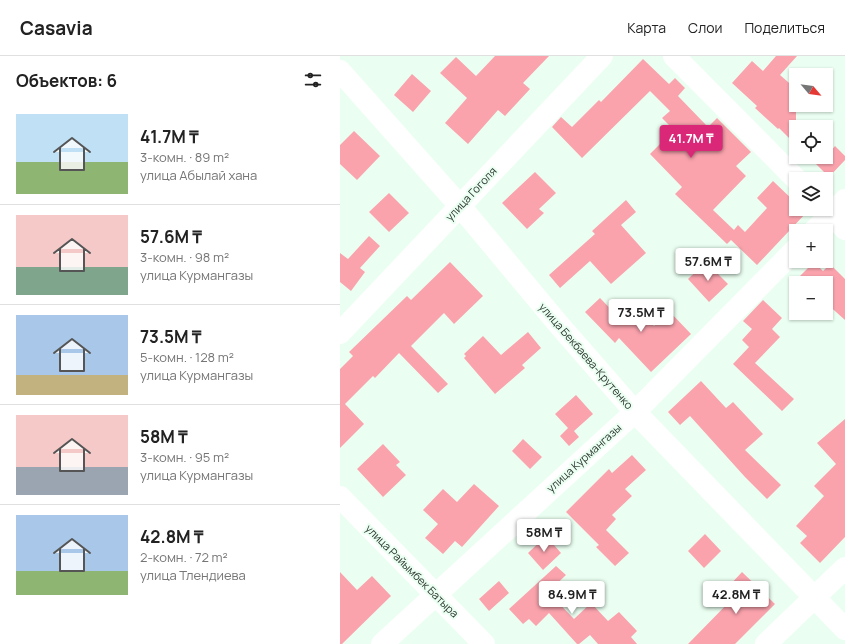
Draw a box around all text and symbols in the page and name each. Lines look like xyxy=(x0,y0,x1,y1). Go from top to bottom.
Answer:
text: Casavia xyxy=(20,15,93,41)
text: Карта xyxy=(627,18,666,37)
text: Слои xyxy=(688,18,722,37)
text: Поделиться xyxy=(744,18,825,37)
north arrow xyxy=(789,68,833,112)
map controls xyxy=(789,68,833,320)
text: Объектов: 6 xyxy=(16,69,117,92)
icon: filters xyxy=(302,69,324,91)
button: locate xyxy=(789,120,833,164)
text: 41.7M ₸ xyxy=(140,125,199,148)
pin: 41.7M ₸ xyxy=(654,125,728,159)
text: 41.7M ₸ xyxy=(669,129,713,147)
icon: home xyxy=(48,130,96,178)
text: 3-комн. · 89 m² xyxy=(140,148,229,166)
street label: улица Гоголя xyxy=(442,163,500,224)
text: улица Абылай хана xyxy=(140,166,257,184)
button: layers xyxy=(789,172,833,216)
button: + xyxy=(789,224,833,268)
text: 57.6M ₸ xyxy=(140,225,202,248)
icon: home xyxy=(48,231,96,279)
text: 3-комн. · 98 m² xyxy=(140,248,229,266)
pin: 57.6M ₸ xyxy=(671,248,745,282)
text: 57.6M ₸ xyxy=(684,252,732,270)
text: улица Курмангазы xyxy=(140,266,253,284)
button: − xyxy=(789,276,833,320)
street label: улица Бекбаева-Крутенко xyxy=(536,299,637,412)
pin: 73.5M ₸ xyxy=(604,299,678,333)
text: 73.5M ₸ xyxy=(618,303,664,321)
text: 73.5M ₸ xyxy=(140,325,201,348)
icon: home xyxy=(48,331,96,379)
text: 5-комн. · 128 m² xyxy=(140,348,234,366)
text: улица Курмангазы xyxy=(140,366,253,384)
street label: улица Курмангазы xyxy=(543,420,624,495)
text: 58M ₸ xyxy=(140,425,188,448)
icon: home xyxy=(48,431,96,479)
text: 3-комн. · 95 m² xyxy=(140,448,229,466)
text: улица Курмангазы xyxy=(140,466,253,484)
pin: 58M ₸ xyxy=(516,519,572,553)
street label: улица Райымбек Батыра xyxy=(362,521,462,621)
text: 58M ₸ xyxy=(526,523,562,541)
text: 42.8M ₸ xyxy=(140,525,203,548)
icon: home xyxy=(48,531,96,579)
text: 2-комн. · 72 m² xyxy=(140,548,228,566)
text: улица Тлендиева xyxy=(140,566,246,584)
pin: 84.9M ₸ xyxy=(535,581,609,615)
pin: 42.8M ₸ xyxy=(699,581,773,615)
text: 84.9M ₸ xyxy=(548,585,596,603)
text: 42.8M ₸ xyxy=(712,585,760,603)

